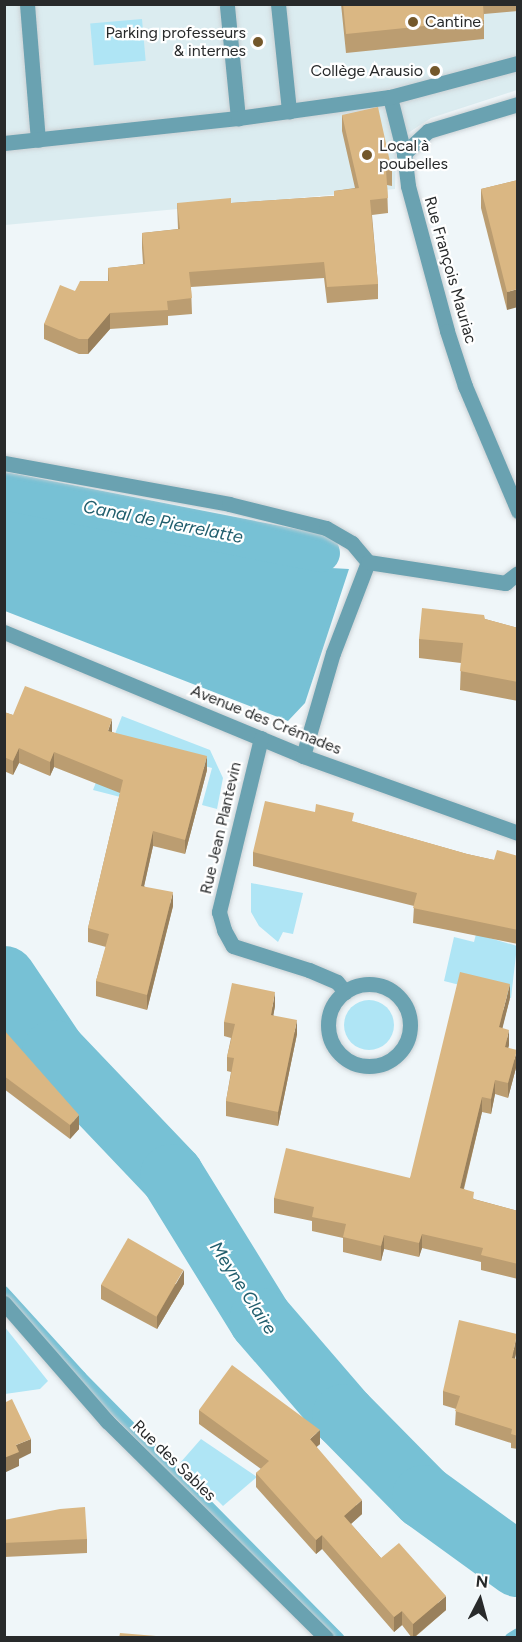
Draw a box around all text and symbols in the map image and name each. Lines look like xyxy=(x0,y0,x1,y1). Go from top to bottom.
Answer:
place label: Cantine xyxy=(425,12,481,32)
marker: Cantine xyxy=(406,15,420,29)
place label: Parking professeurs & internes xyxy=(105,23,246,61)
marker: Parking professeurs & internes xyxy=(251,35,265,49)
place label: Collège Arausio xyxy=(311,61,423,81)
marker: Collège Arausio xyxy=(428,64,442,78)
place label: Local à poubelles xyxy=(379,136,448,174)
marker: Local à poubelles xyxy=(360,148,374,162)
street label: Rue François Mauriac xyxy=(420,194,480,346)
water label: Canal de Pierrelatte xyxy=(81,496,245,548)
street label: Avenue des Crémades xyxy=(188,681,344,759)
street label: Rue Jean Plantevin xyxy=(196,760,246,896)
water label: Meyne Claire xyxy=(205,1237,281,1339)
street label: Rue des Sables xyxy=(128,1417,220,1505)
north arrow xyxy=(450,1570,510,1630)
text: N xyxy=(475,1572,489,1592)

